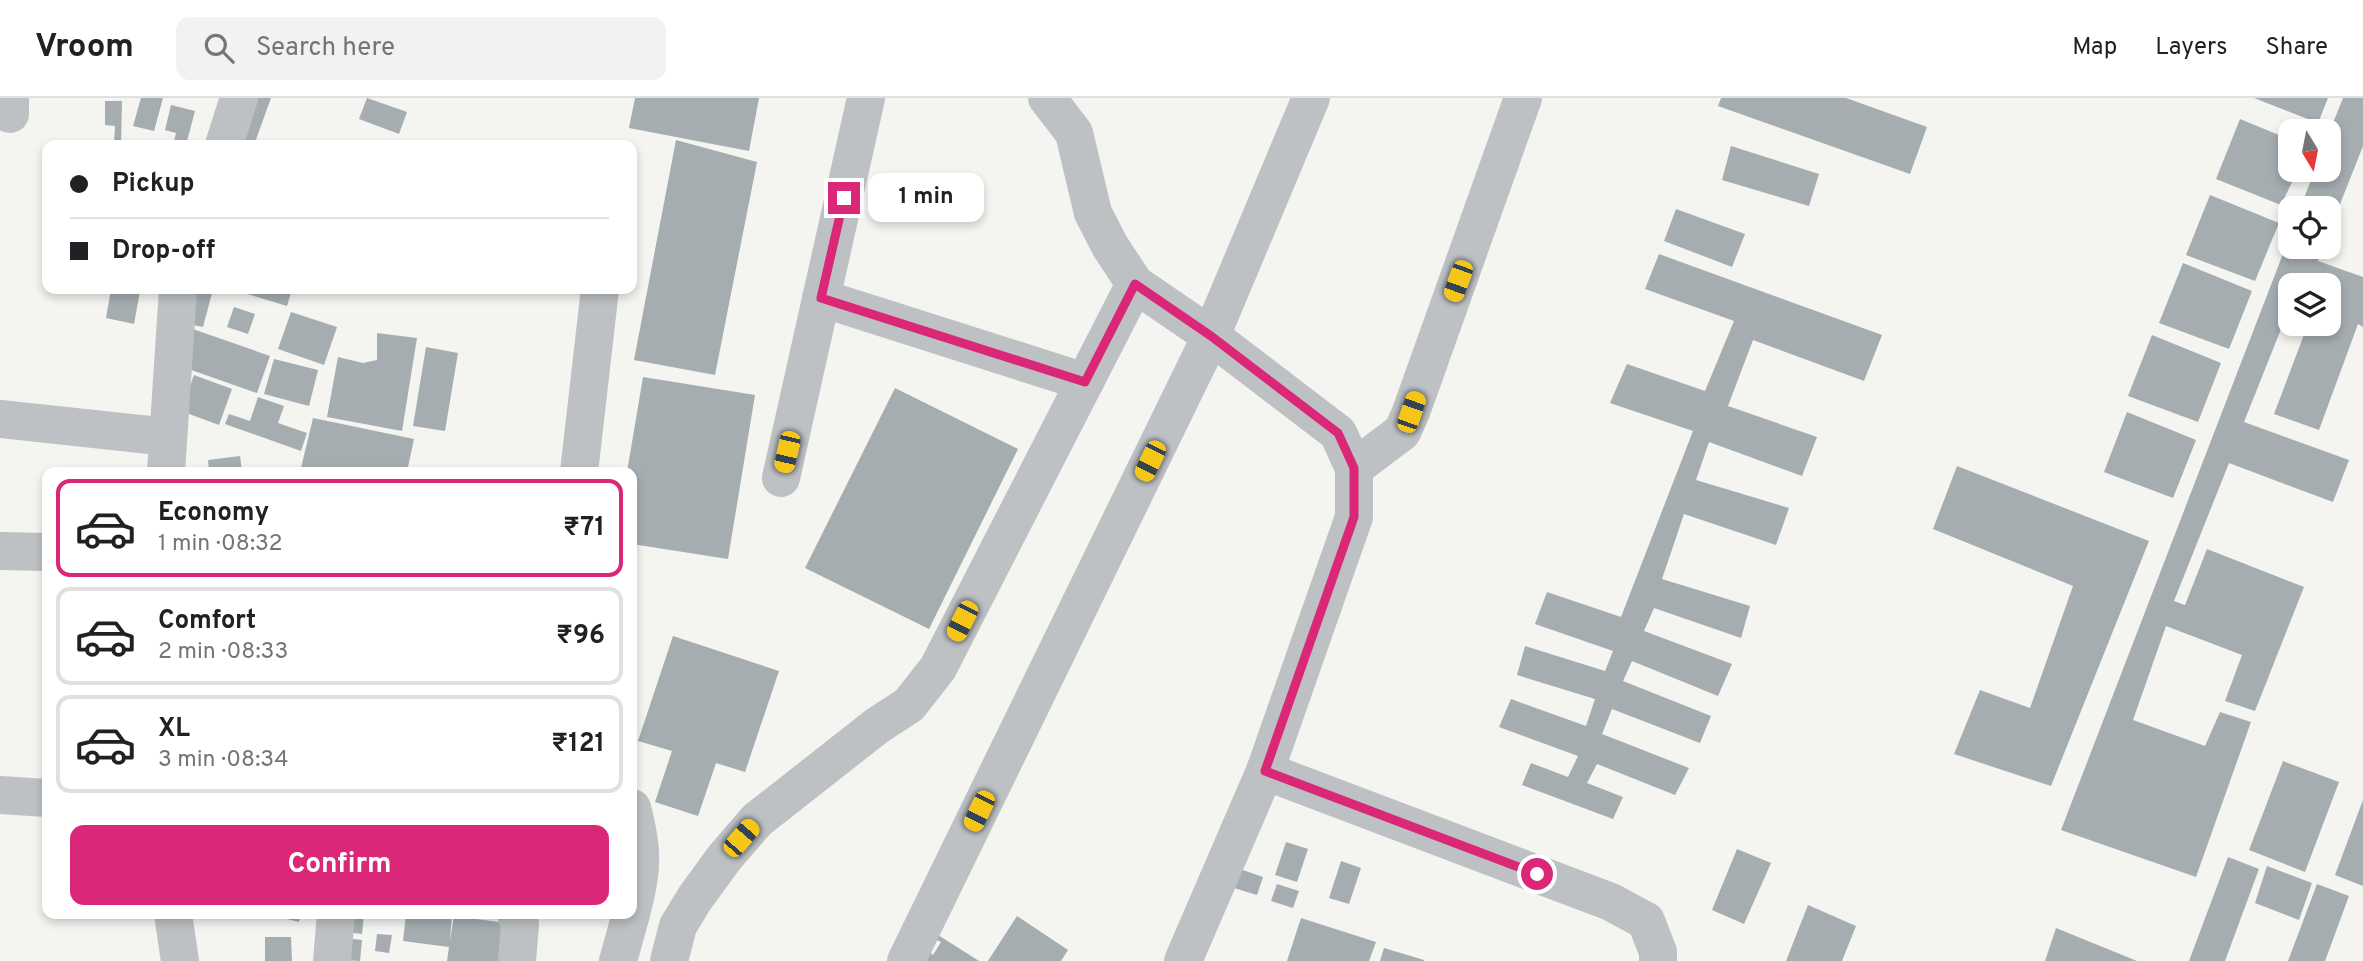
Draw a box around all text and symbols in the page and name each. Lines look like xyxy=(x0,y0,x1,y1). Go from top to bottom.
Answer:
search box xyxy=(176,17,666,80)
text: Vroom xyxy=(35,27,134,69)
icon: search xyxy=(200,29,238,67)
text: Search here xyxy=(256,32,395,65)
text: Map xyxy=(2072,33,2117,63)
text: Layers xyxy=(2155,33,2227,63)
text: Share xyxy=(2265,33,2328,63)
north arrow xyxy=(2278,119,2342,182)
map controls xyxy=(2278,119,2341,336)
text: Pickup xyxy=(112,168,195,201)
callout: 1 min xyxy=(868,174,984,222)
route end xyxy=(828,182,860,214)
text: 1 min xyxy=(898,183,954,212)
button: locate xyxy=(2278,196,2341,259)
text: Drop-off xyxy=(112,235,215,268)
car xyxy=(1441,258,1476,304)
button: layers xyxy=(2278,273,2341,336)
car xyxy=(1395,389,1428,435)
car xyxy=(773,429,802,475)
car xyxy=(1132,438,1169,484)
icon: car xyxy=(74,497,137,560)
text: Economy xyxy=(158,497,269,530)
text: ₹71 xyxy=(563,512,605,545)
text: 1 min · 08:32 xyxy=(158,530,283,559)
car xyxy=(944,598,981,644)
icon: car xyxy=(74,605,137,668)
text: Comfort xyxy=(158,605,256,638)
text: ₹96 xyxy=(556,620,605,653)
text: 2 min · 08:33 xyxy=(158,638,288,667)
icon: car xyxy=(74,713,137,776)
text: XL xyxy=(158,713,190,746)
text: ₹121 xyxy=(551,728,605,761)
text: 3 min · 08:34 xyxy=(158,746,288,775)
car xyxy=(961,788,998,834)
car xyxy=(720,815,763,861)
button: Confirm xyxy=(70,825,609,905)
route start xyxy=(1521,858,1553,890)

